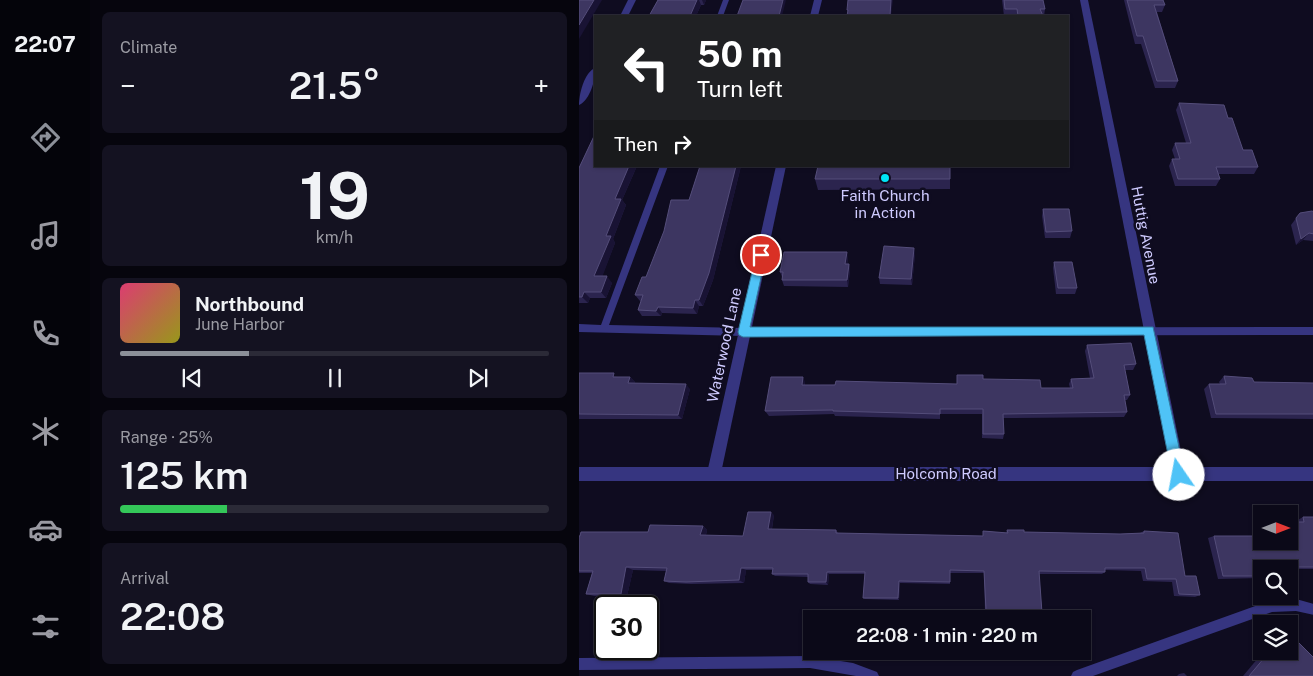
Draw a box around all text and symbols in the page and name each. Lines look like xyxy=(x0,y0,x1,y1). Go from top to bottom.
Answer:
text: 22:07 xyxy=(14,31,76,57)
text: 50 m xyxy=(697,34,782,75)
icon: left xyxy=(614,35,679,100)
text: Climate xyxy=(120,38,177,57)
text: 21.5° xyxy=(289,63,380,108)
text: − xyxy=(120,69,136,102)
text: + xyxy=(533,69,549,102)
text: Turn left xyxy=(697,76,783,102)
icon: directions xyxy=(28,120,63,155)
icon: right xyxy=(668,130,696,158)
text: Then xyxy=(614,133,658,155)
text: 19 xyxy=(299,157,370,234)
marker: Faith Church in Action xyxy=(879,172,891,184)
street label: Huttig Avenue xyxy=(1128,185,1164,285)
place label: Faith Church in Action xyxy=(840,187,930,221)
icon: music xyxy=(28,218,63,253)
text: km/h xyxy=(316,228,353,247)
pin xyxy=(740,234,782,276)
icon: arrive xyxy=(747,241,775,269)
street label: Waterwood Lane xyxy=(704,286,744,404)
text: Northbound xyxy=(195,293,304,315)
text: June Harbor xyxy=(195,315,285,334)
icon: phone xyxy=(28,316,63,351)
icon: previous xyxy=(178,364,206,392)
icon: pause xyxy=(321,364,349,392)
icon: next xyxy=(464,364,492,392)
icon: climate xyxy=(28,414,63,449)
text: Range · 25% xyxy=(120,428,213,447)
position arrow xyxy=(1152,448,1204,500)
text: 125 km xyxy=(120,453,249,498)
street label: Holcomb Road xyxy=(895,465,997,482)
north arrow xyxy=(1253,505,1298,550)
map controls xyxy=(1253,505,1298,660)
icon: car xyxy=(28,512,63,547)
button: search xyxy=(1253,560,1298,605)
text: Arrival xyxy=(120,569,169,588)
text: 22:08 xyxy=(120,594,225,639)
speed limit sign: 30 xyxy=(594,595,659,660)
icon: filters xyxy=(28,609,63,644)
button: layers xyxy=(1253,615,1298,660)
text: 22:08 · 1 min · 220 m xyxy=(856,624,1038,646)

